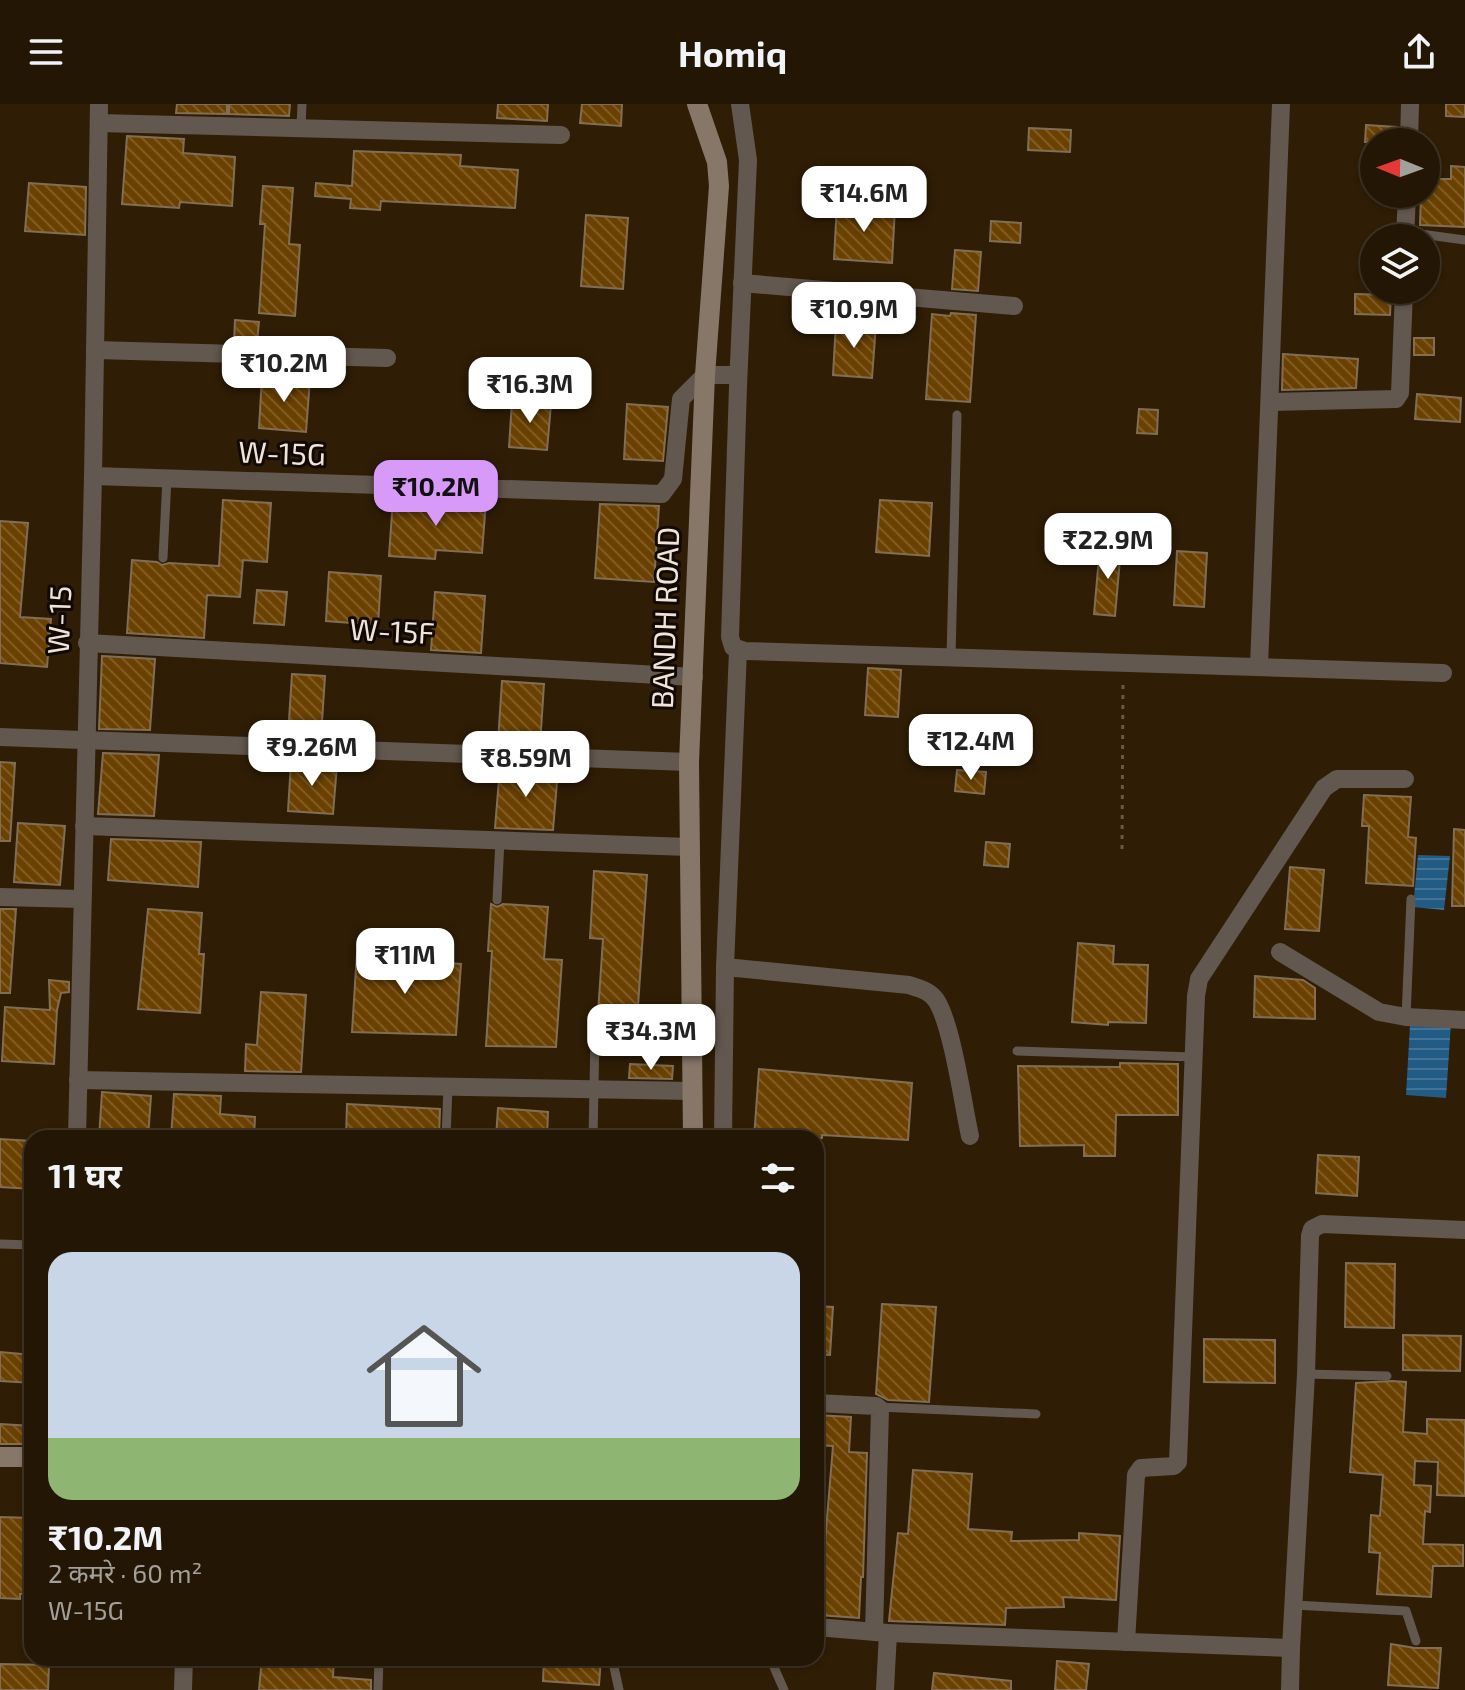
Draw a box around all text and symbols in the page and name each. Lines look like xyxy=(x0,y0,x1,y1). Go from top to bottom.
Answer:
icon: menu xyxy=(24,30,68,74)
icon: share xyxy=(1397,30,1441,74)
text: Homiq xyxy=(678,31,787,74)
north arrow xyxy=(1360,128,1440,208)
map controls xyxy=(1360,128,1440,304)
pin: ₹14.6M xyxy=(799,166,929,234)
text: ₹14.6M xyxy=(820,176,908,207)
button: layers xyxy=(1360,224,1440,304)
pin: ₹10.9M xyxy=(789,282,919,350)
text: ₹10.9M xyxy=(810,292,898,323)
pin: ₹10.2M xyxy=(219,336,349,404)
text: ₹10.2M xyxy=(240,346,328,377)
pin: ₹16.3M xyxy=(465,357,595,425)
text: ₹16.3M xyxy=(487,367,573,398)
street label: W-15G xyxy=(238,432,326,472)
pin: ₹10.2M xyxy=(371,460,501,528)
text: ₹10.2M xyxy=(392,470,480,501)
pin: ₹22.9M xyxy=(1043,513,1173,581)
text: ₹22.9M xyxy=(1062,523,1154,554)
street label: BANDH ROAD xyxy=(643,526,685,710)
street label: W-15 xyxy=(39,585,77,655)
street label: W-15F xyxy=(349,610,435,650)
pin: ₹12.4M xyxy=(906,714,1036,782)
pin: ₹9.26M xyxy=(247,720,377,788)
text: ₹12.4M xyxy=(927,724,1015,755)
text: ₹9.26M xyxy=(266,730,358,761)
pin: ₹8.59M xyxy=(461,731,591,799)
text: ₹8.59M xyxy=(480,741,572,772)
pin: ₹11M xyxy=(358,928,452,996)
text: ₹11M xyxy=(374,938,436,969)
pin: ₹34.3M xyxy=(586,1004,716,1072)
text: ₹34.3M xyxy=(605,1014,697,1045)
text: 11 घर xyxy=(48,1154,122,1195)
icon: filters xyxy=(756,1156,800,1200)
icon: home xyxy=(352,1304,496,1448)
text: ₹10.2M xyxy=(48,1516,163,1557)
text: 2 कमरे · 60 m² xyxy=(48,1557,202,1588)
text: W-15G xyxy=(48,1594,124,1625)

